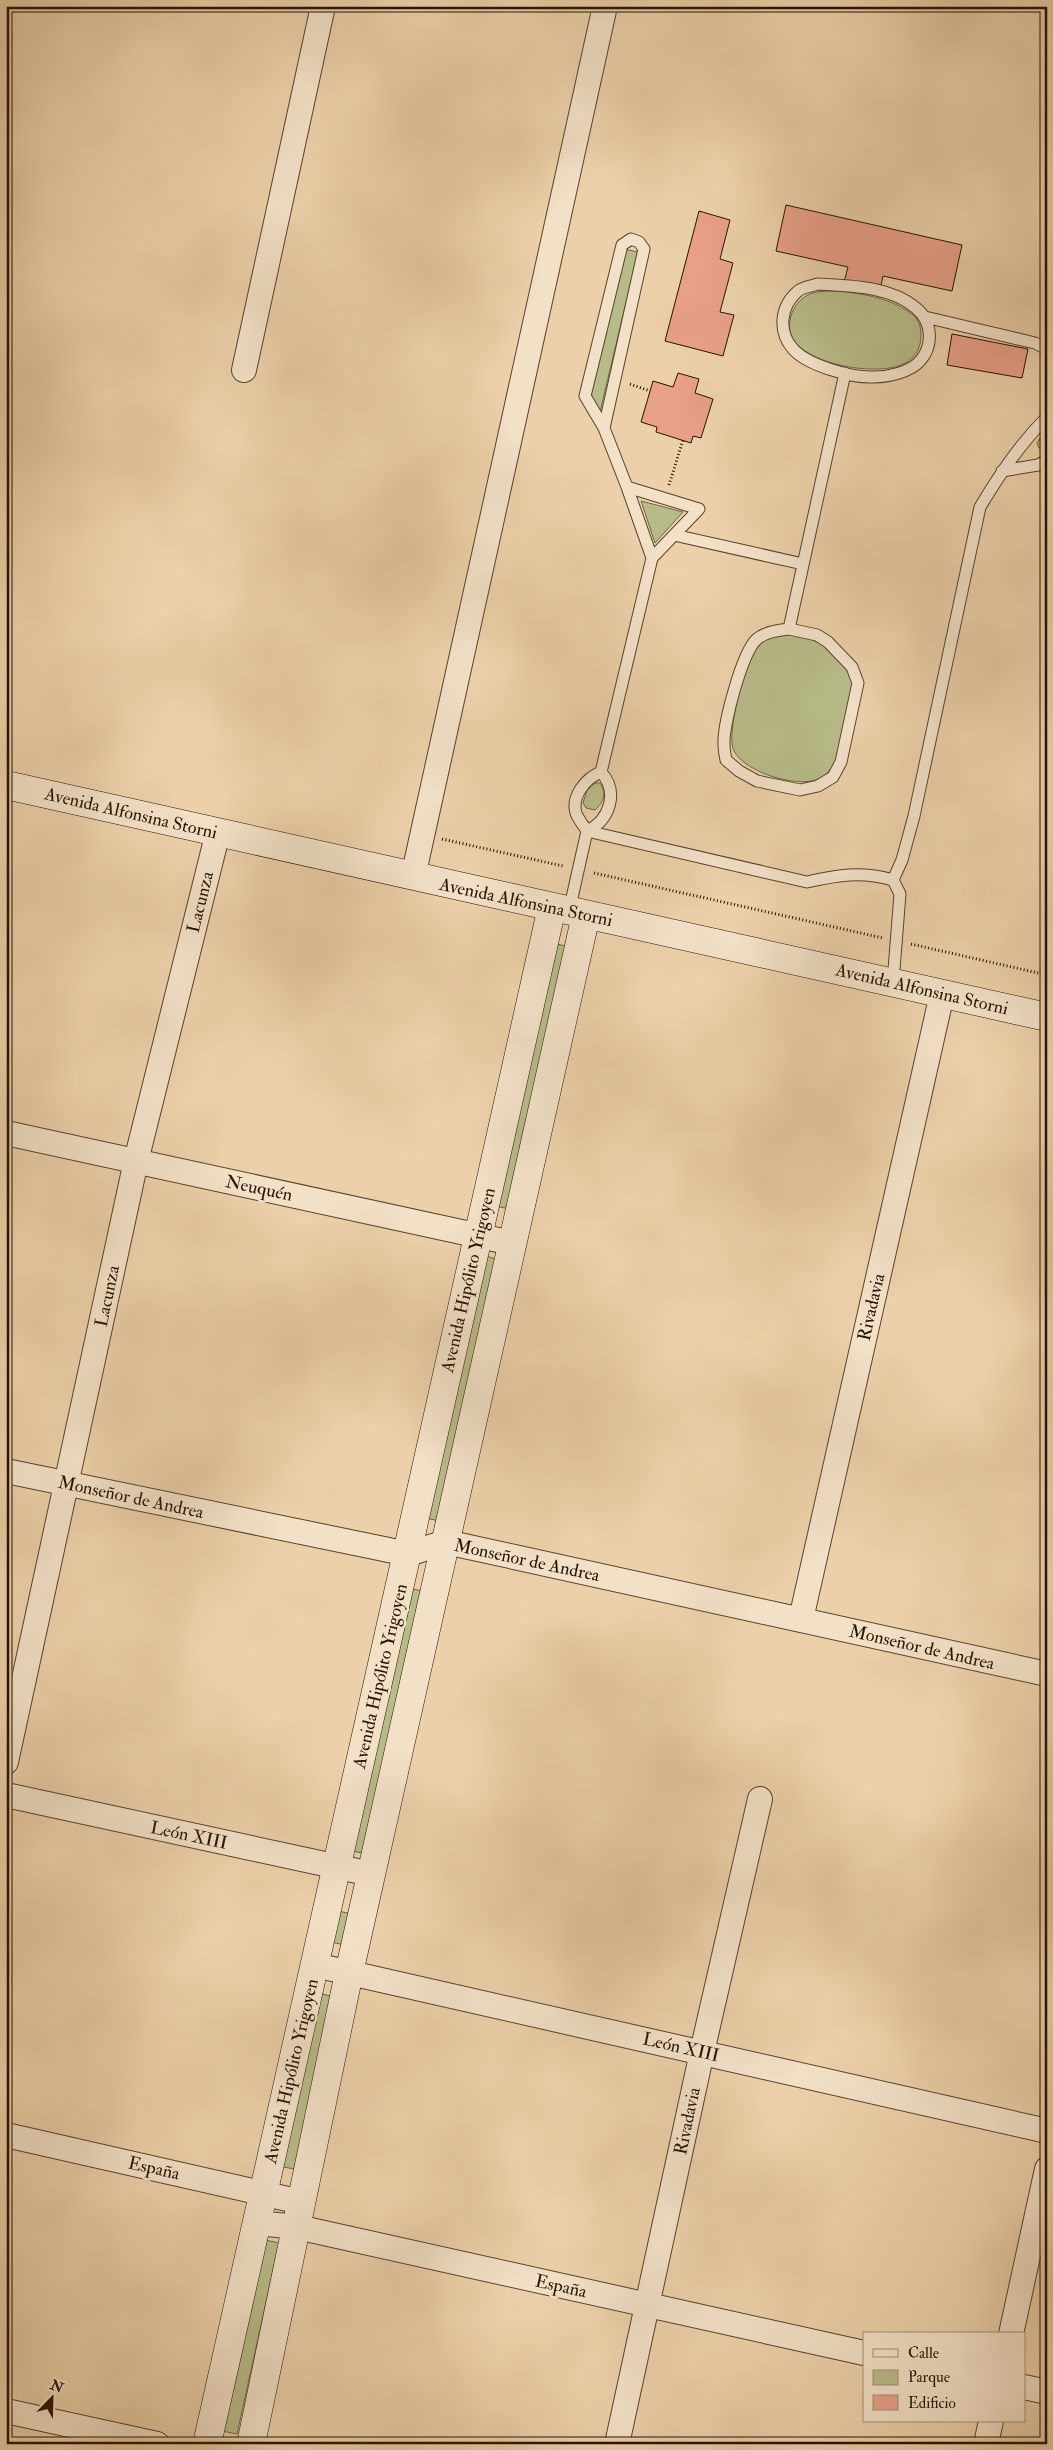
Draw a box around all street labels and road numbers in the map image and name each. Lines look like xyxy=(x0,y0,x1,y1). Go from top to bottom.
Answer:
street label: Avenida Alfonsina Storni xyxy=(41,782,220,845)
street label: Lacunza xyxy=(182,868,219,935)
street label: Avenida Alfonsina Storni xyxy=(436,873,615,932)
street label: Avenida Alfonsina Storni xyxy=(832,958,1011,1021)
street label: Neuquén xyxy=(223,1170,295,1207)
street label: Avenida Hipólito Yrigoyen xyxy=(436,1185,501,1376)
street label: Lacunza xyxy=(90,1263,125,1329)
street label: Rivadavia xyxy=(853,1271,891,1343)
street label: Monseñor de Andrea xyxy=(56,1471,206,1524)
street label: Monseñor de Andrea xyxy=(452,1534,602,1587)
street label: Avenida Hipólito Yrigoyen xyxy=(348,1581,413,1772)
street label: Monseñor de Andrea xyxy=(847,1620,997,1676)
street label: León XIII xyxy=(148,1816,229,1855)
street label: Avenida Hipólito Yrigoyen xyxy=(259,1976,324,2167)
street label: León XIII xyxy=(640,2028,721,2067)
street label: Rivadavia xyxy=(669,2085,706,2157)
street label: España xyxy=(126,2151,183,2186)
street label: España xyxy=(533,2269,590,2304)

